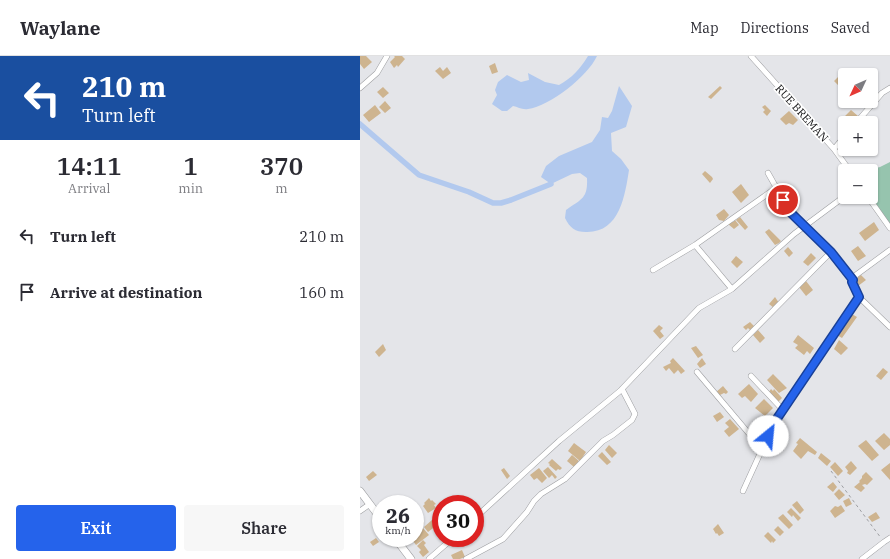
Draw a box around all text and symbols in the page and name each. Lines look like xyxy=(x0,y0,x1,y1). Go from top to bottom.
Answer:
text: Waylane xyxy=(20,16,101,40)
text: Map xyxy=(690,19,719,37)
text: Directions xyxy=(741,19,809,37)
text: Saved xyxy=(831,19,870,37)
text: 210 m xyxy=(82,68,166,105)
north arrow xyxy=(838,68,878,108)
map controls xyxy=(838,68,878,204)
icon: left xyxy=(16,72,68,124)
street label: RUE BREMAN xyxy=(773,81,832,145)
text: Turn left xyxy=(82,104,156,127)
button: + xyxy=(838,116,878,156)
text: 14:11 xyxy=(57,150,122,182)
text: 1 xyxy=(184,150,198,182)
text: 370 xyxy=(260,150,303,182)
button: − xyxy=(838,164,878,204)
text: Arrival xyxy=(68,180,110,197)
text: min xyxy=(178,180,203,197)
text: m xyxy=(275,180,288,197)
pin xyxy=(766,183,800,217)
icon: arrive xyxy=(772,189,794,211)
icon: left xyxy=(16,225,38,247)
text: Turn left xyxy=(50,227,116,246)
text: 210 m xyxy=(299,227,344,246)
icon: arrive xyxy=(16,281,38,303)
text: Arrive at destination xyxy=(50,283,202,302)
text: 160 m xyxy=(299,283,344,302)
position arrow xyxy=(747,415,789,457)
speed limit sign: 30 xyxy=(432,495,484,547)
text: 26 xyxy=(386,502,410,529)
button: Exit xyxy=(16,505,176,551)
button: Share xyxy=(184,505,344,551)
text: km/h xyxy=(385,524,411,537)

